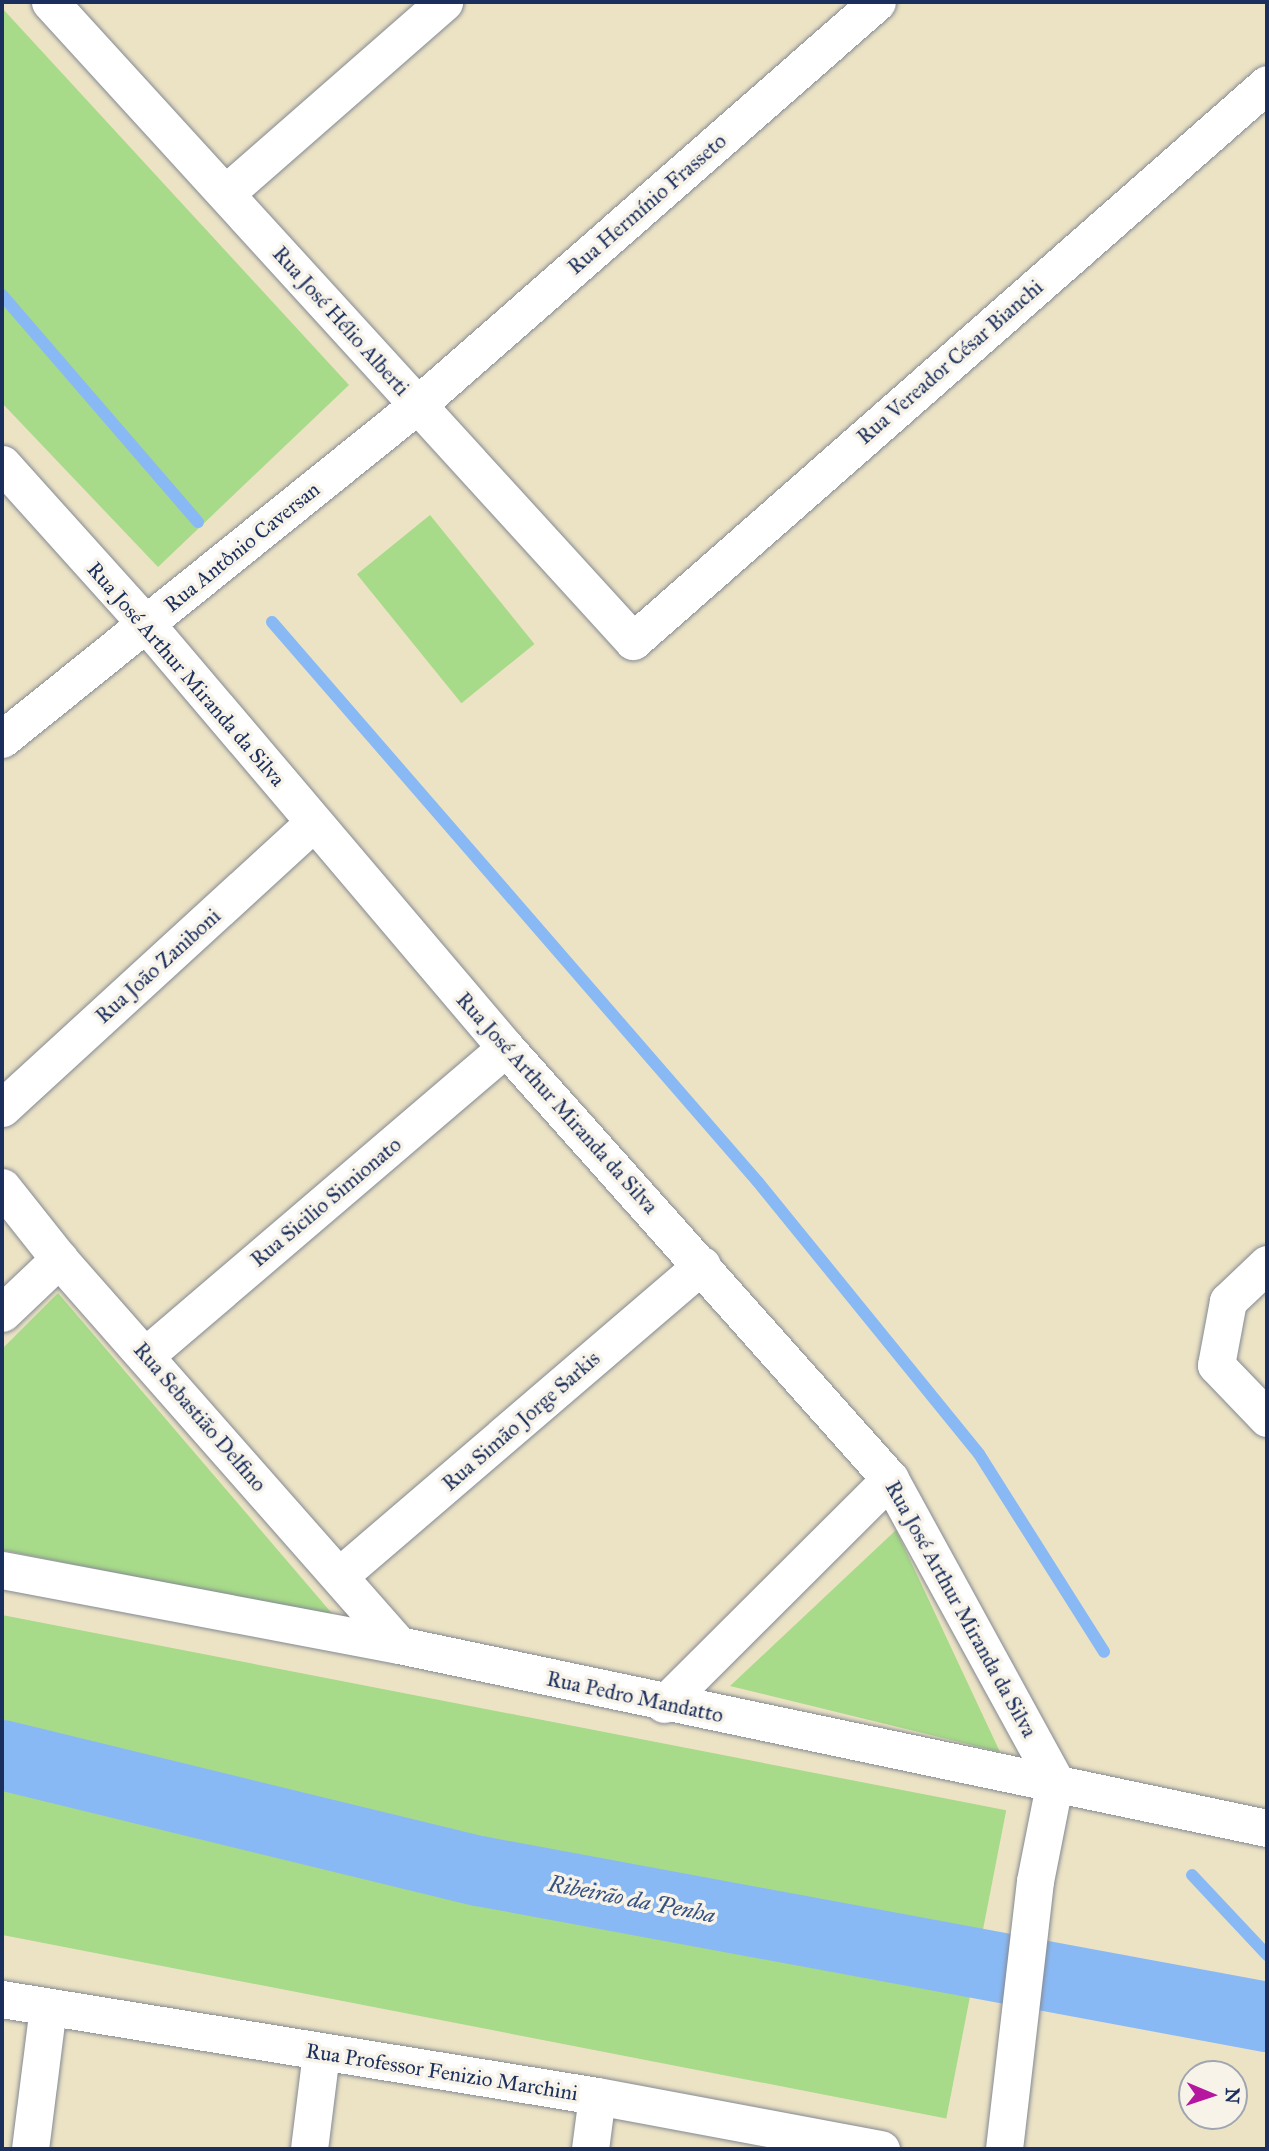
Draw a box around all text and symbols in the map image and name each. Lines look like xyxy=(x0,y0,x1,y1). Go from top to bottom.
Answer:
street label: Rua Hermínio Frasseto xyxy=(563,128,731,280)
street label: Rua José Hélio Alberti xyxy=(267,241,415,401)
street label: Rua Vereador César Bianchi xyxy=(852,274,1048,450)
street label: Rua Antônio Caversan xyxy=(159,477,325,617)
street label: Rua José Arthur Miranda da Silva xyxy=(82,557,290,791)
street label: Rua João Zaniboni xyxy=(90,903,226,1029)
street label: Rua José Arthur Miranda da Silva xyxy=(451,987,663,1219)
street label: Rua Sicilio Simionato xyxy=(246,1132,406,1272)
street label: Rua Sebastião Delfino xyxy=(128,1337,272,1497)
street label: Rua Simão Jorge Sarkis xyxy=(437,1346,605,1496)
street label: Rua José Arthur Miranda da Silva xyxy=(880,1476,1042,1742)
street label: Rua Pedro Mandatto xyxy=(544,1666,726,1728)
water label: Ribeirão da Penha xyxy=(546,1869,718,1929)
street label: Rua Professor Fenizio Marchini xyxy=(304,2038,580,2106)
north arrow xyxy=(1178,2060,1248,2130)
text: N xyxy=(1221,2087,1244,2104)

